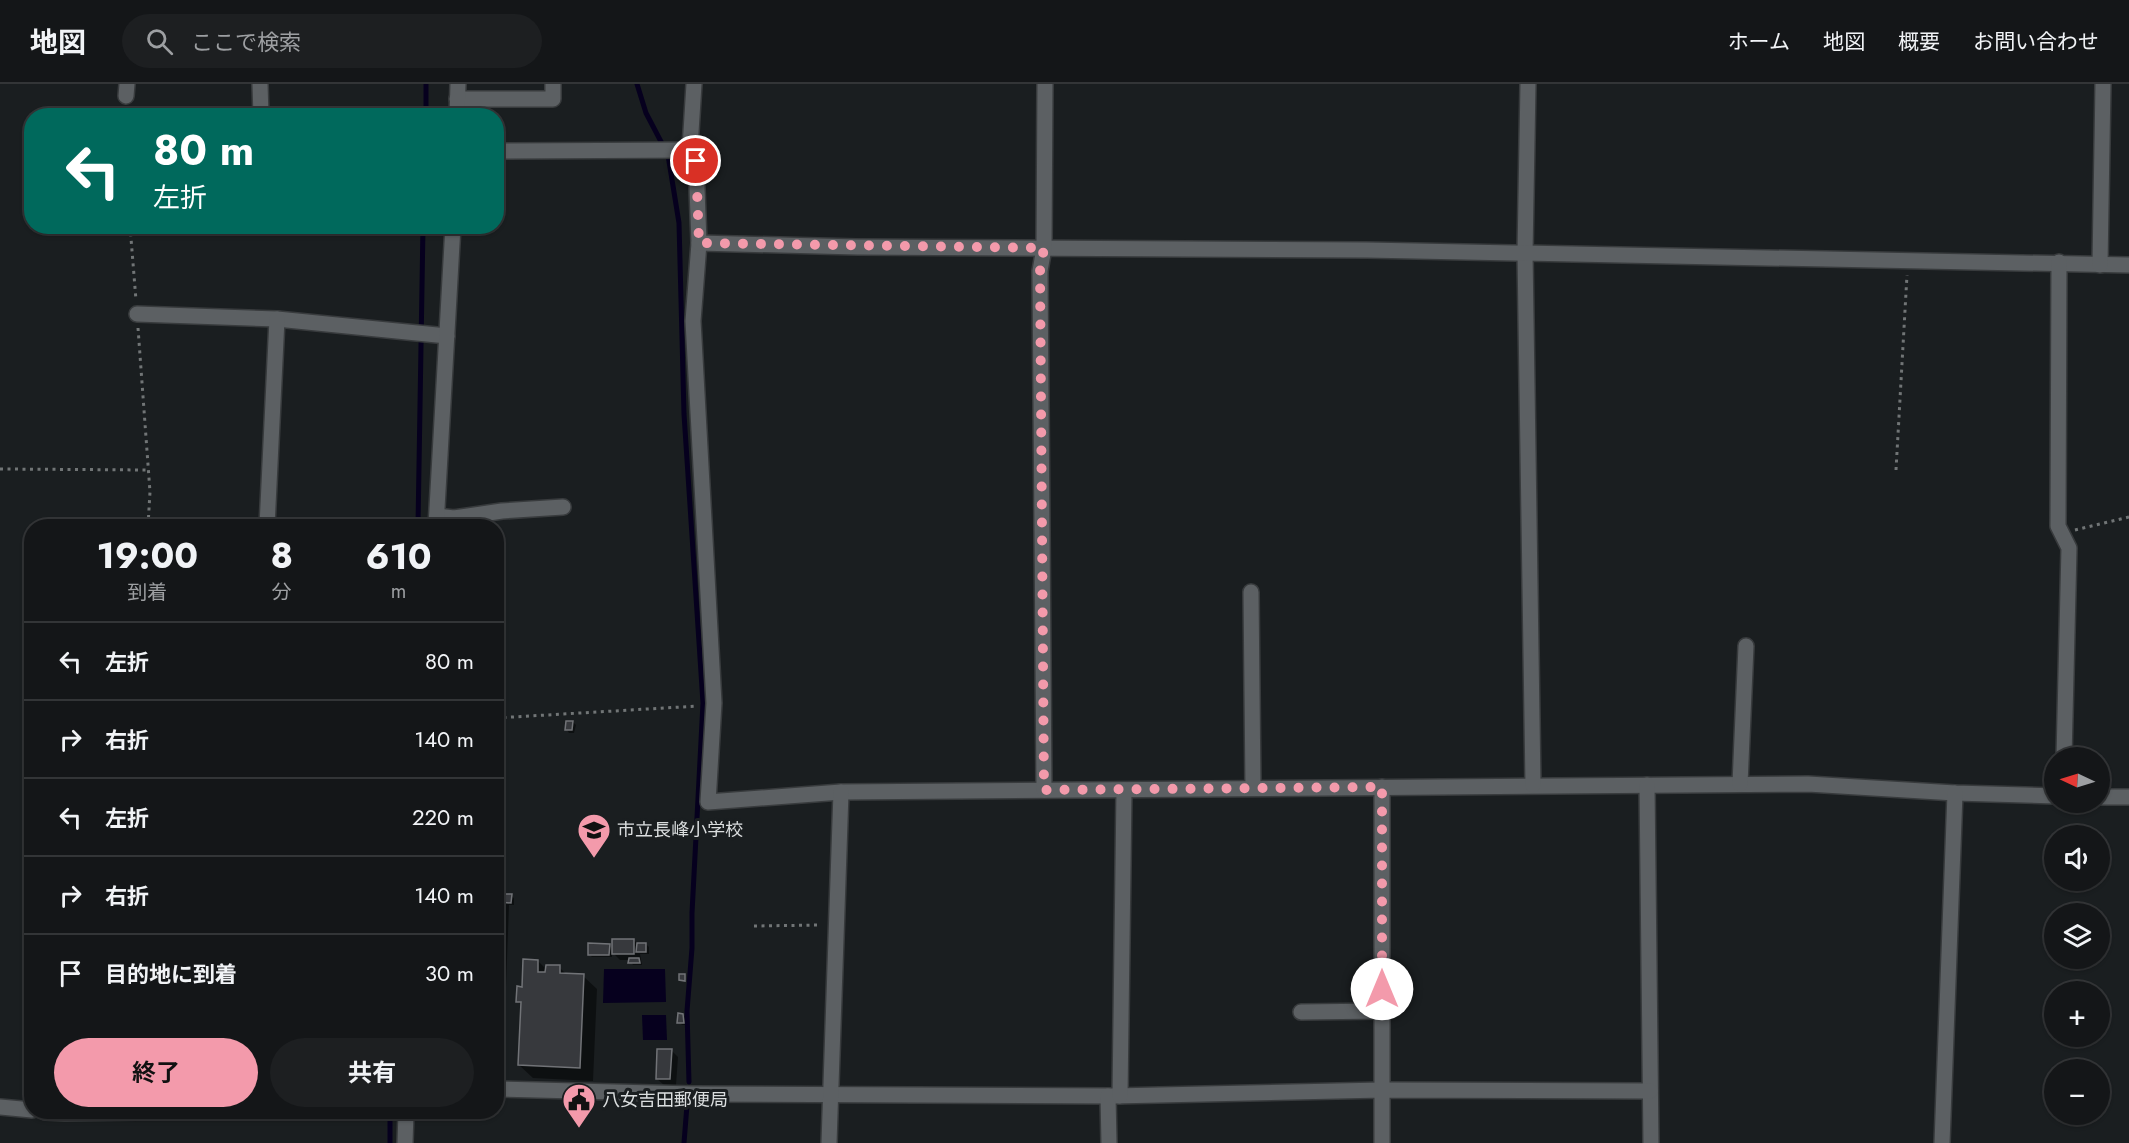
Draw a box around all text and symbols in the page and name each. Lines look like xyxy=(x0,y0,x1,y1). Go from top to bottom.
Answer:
search box xyxy=(122,14,542,68)
text: 地図 xyxy=(30,22,86,63)
icon: search xyxy=(143,25,176,58)
text: ここで検索 xyxy=(191,26,301,58)
text: ホーム xyxy=(1728,27,1790,57)
text: 地図 xyxy=(1823,27,1865,57)
text: 概要 xyxy=(1898,27,1940,57)
text: お問い合わせ xyxy=(1973,27,2099,57)
text: 80 m xyxy=(153,120,254,181)
icon: left xyxy=(54,132,132,210)
pin xyxy=(670,135,721,186)
icon: arrive xyxy=(679,144,712,177)
text: 左折 xyxy=(153,178,207,217)
text: 19:00 xyxy=(96,529,198,581)
text: 8 xyxy=(270,529,293,581)
text: 610 xyxy=(365,530,432,582)
text: m xyxy=(391,577,406,606)
text: 到着 xyxy=(127,578,167,607)
text: 分 xyxy=(272,578,292,607)
icon: left xyxy=(54,645,87,678)
text: 80 m xyxy=(425,645,474,677)
text: 左折 xyxy=(105,646,149,678)
icon: right xyxy=(54,723,87,756)
text: 140 m xyxy=(414,723,474,755)
text: 右折 xyxy=(105,724,149,756)
north arrow xyxy=(2044,747,2110,813)
map controls xyxy=(2044,747,2110,1125)
icon: left xyxy=(54,801,87,834)
text: 220 m xyxy=(412,801,474,833)
text: 左折 xyxy=(105,802,149,834)
school or university icon: 市立長峰小学校 xyxy=(576,812,612,859)
place label: 市立長峰小学校 xyxy=(617,817,743,843)
button: sound xyxy=(2044,825,2110,891)
icon: right xyxy=(54,879,87,912)
text: 140 m xyxy=(414,879,474,911)
text: 右折 xyxy=(105,880,149,912)
button: layers xyxy=(2044,903,2110,969)
icon: arrive xyxy=(54,957,87,990)
text: 30 m xyxy=(425,957,474,989)
position arrow xyxy=(1350,957,1414,1021)
text: 目的地に到着 xyxy=(105,958,237,990)
button: + xyxy=(2044,981,2110,1047)
button: 終了 xyxy=(54,1038,258,1107)
button: 共有 xyxy=(270,1038,474,1107)
button: − xyxy=(2044,1059,2110,1125)
public building icon: 八女吉田郵便局 xyxy=(561,1082,597,1129)
place label: 八女吉田郵便局 xyxy=(602,1087,728,1113)

